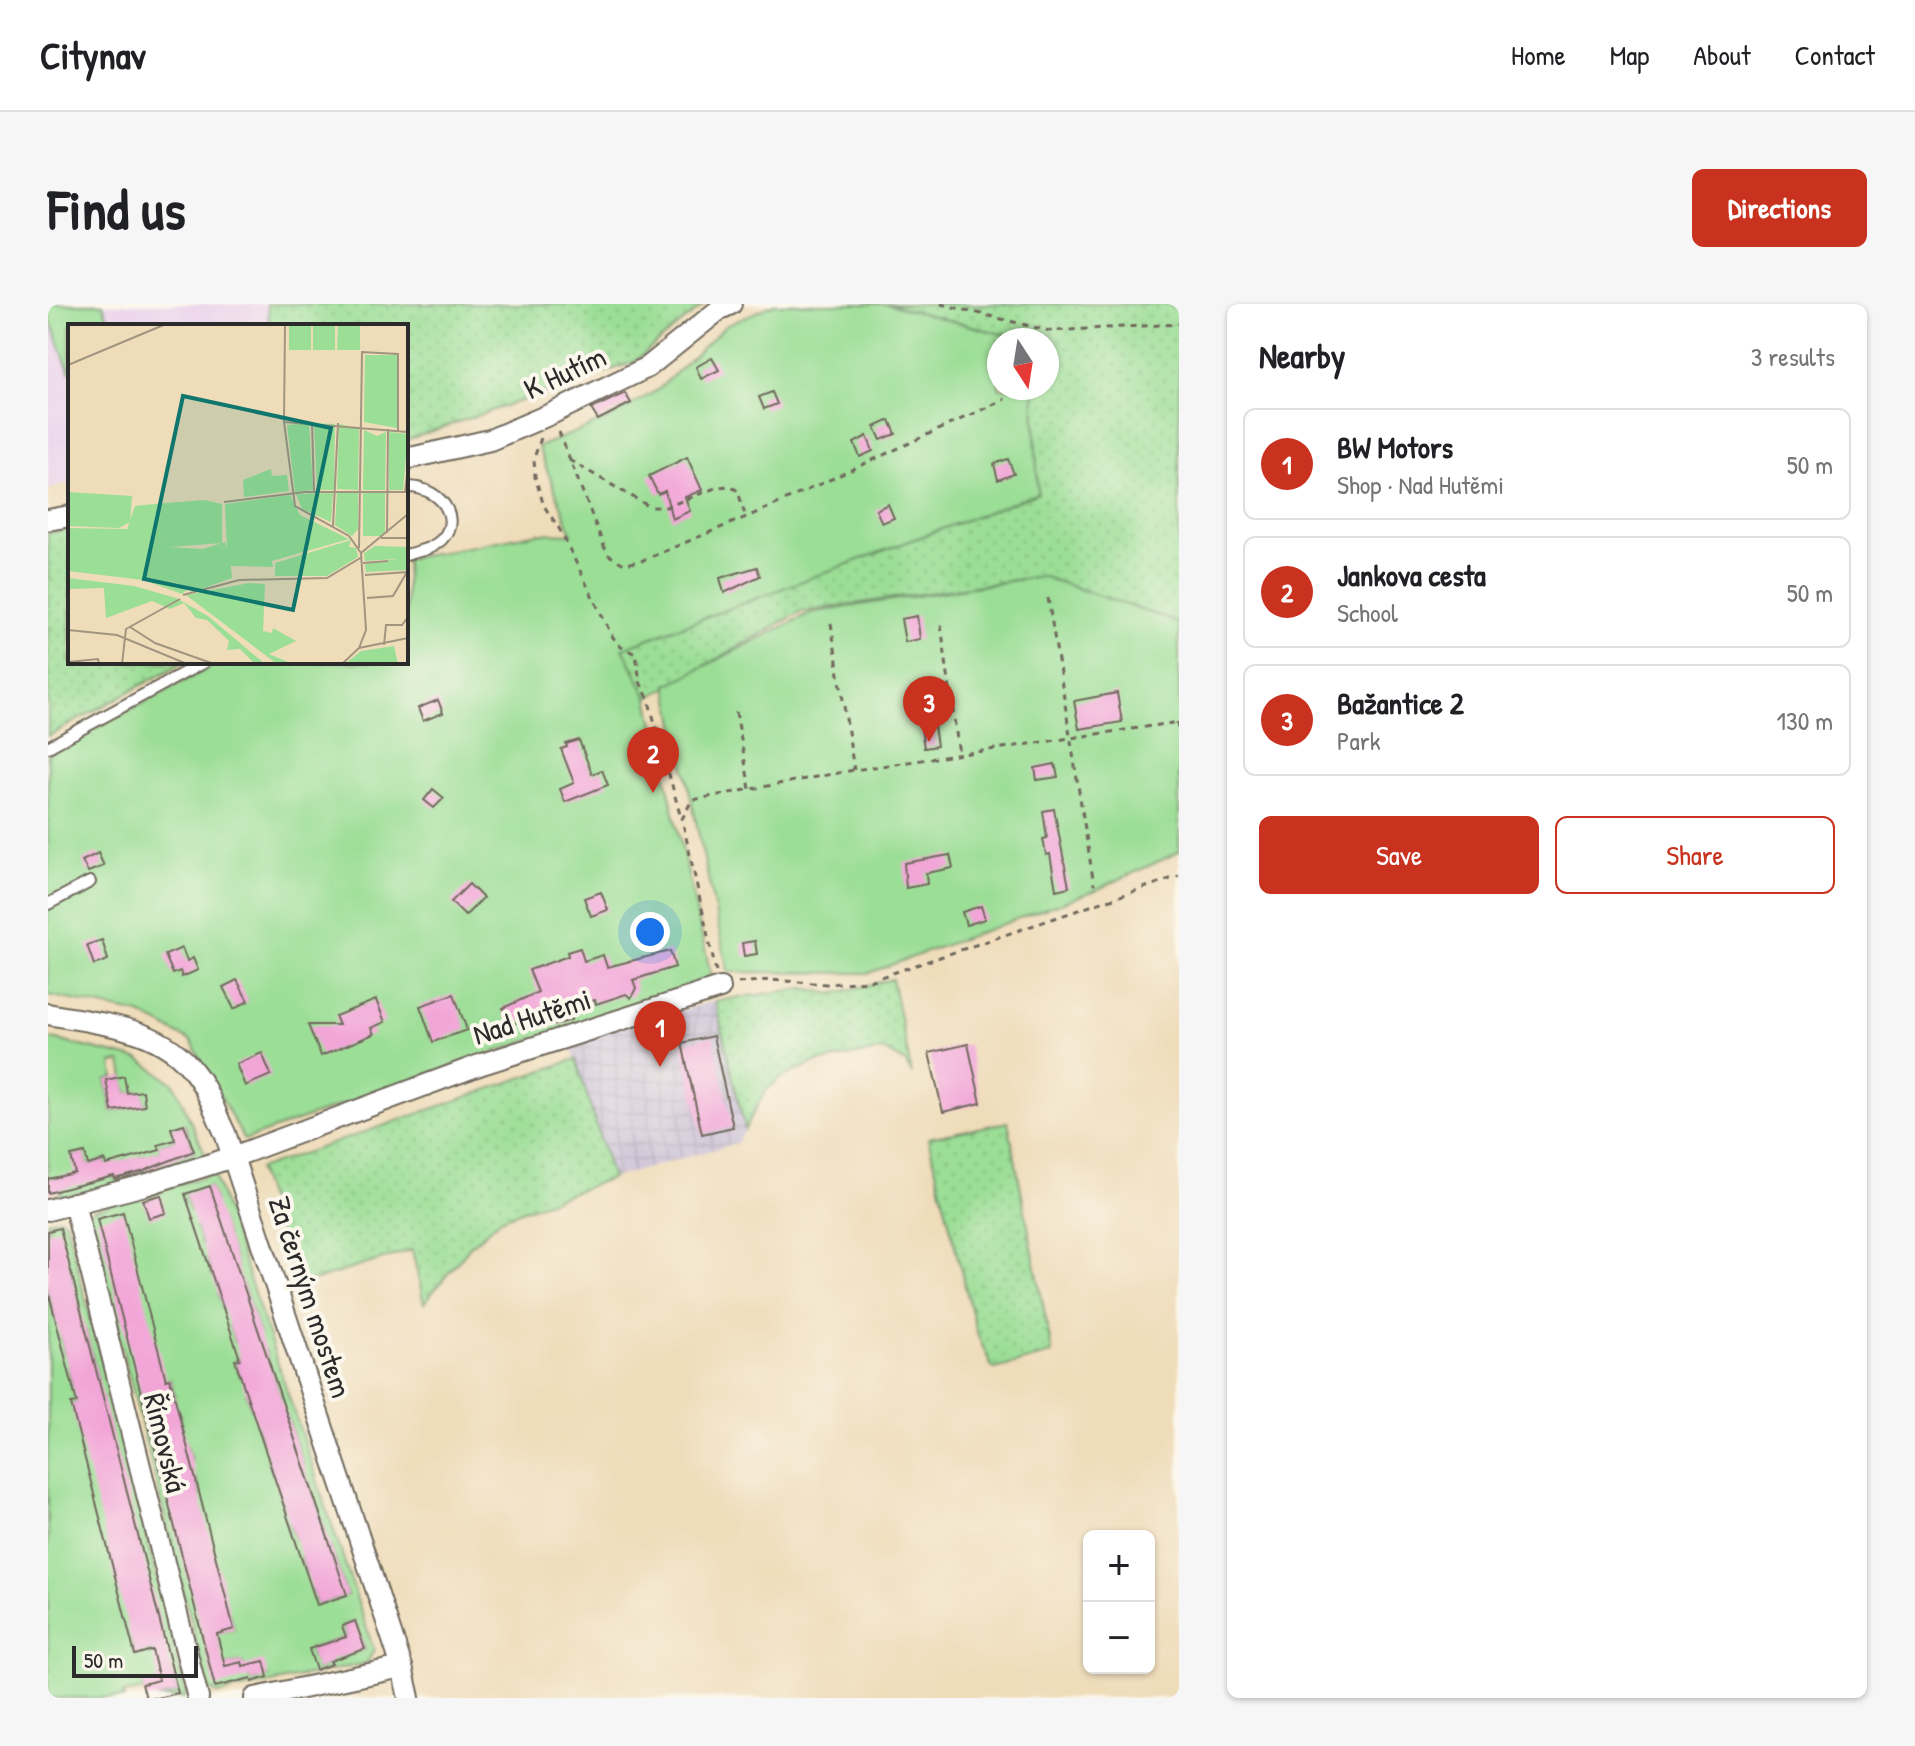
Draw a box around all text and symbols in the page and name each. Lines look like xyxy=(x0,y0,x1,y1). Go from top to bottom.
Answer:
text: Citynav xyxy=(40,29,146,81)
text: Home xyxy=(1511,36,1566,74)
text: Map xyxy=(1610,36,1649,74)
text: About xyxy=(1693,36,1751,74)
text: Contact xyxy=(1795,36,1875,74)
button: Directions xyxy=(1692,169,1867,247)
text: Find us xyxy=(48,171,186,246)
inset map xyxy=(68,324,408,664)
north arrow xyxy=(987,328,1059,400)
text: Nearby xyxy=(1259,333,1345,379)
street label: K Hutím xyxy=(517,336,612,408)
text: 3 results xyxy=(1751,339,1835,374)
text: BW Motors xyxy=(1337,427,1453,467)
text: 1 xyxy=(1282,447,1292,482)
text: 50 m xyxy=(1787,447,1833,482)
text: Shop · Nad Hutěmi xyxy=(1337,467,1504,502)
text: Jankova cesta xyxy=(1337,555,1486,595)
text: 2 xyxy=(1281,575,1293,610)
text: 50 m xyxy=(1787,575,1833,610)
text: School xyxy=(1337,595,1398,630)
pin: 3 xyxy=(903,676,955,742)
text: Bažantice 2 xyxy=(1337,683,1464,723)
text: 3 xyxy=(1281,703,1293,738)
text: 130 m xyxy=(1777,703,1833,738)
text: Park xyxy=(1337,723,1381,758)
pin: 2 xyxy=(627,727,679,793)
button: Save xyxy=(1259,816,1539,894)
button: Share xyxy=(1555,816,1835,894)
your location xyxy=(630,912,670,952)
street label: Nad Hutěmi xyxy=(468,978,596,1054)
pin: 1 xyxy=(634,1001,686,1067)
street label: Za černým mostem xyxy=(260,1191,362,1402)
street label: Římovská xyxy=(134,1389,198,1497)
map controls xyxy=(1083,1530,1155,1674)
button: + xyxy=(1083,1530,1155,1602)
button: − xyxy=(1083,1602,1155,1674)
scale bar xyxy=(72,1642,198,1678)
text: 50 m xyxy=(84,1645,123,1675)

